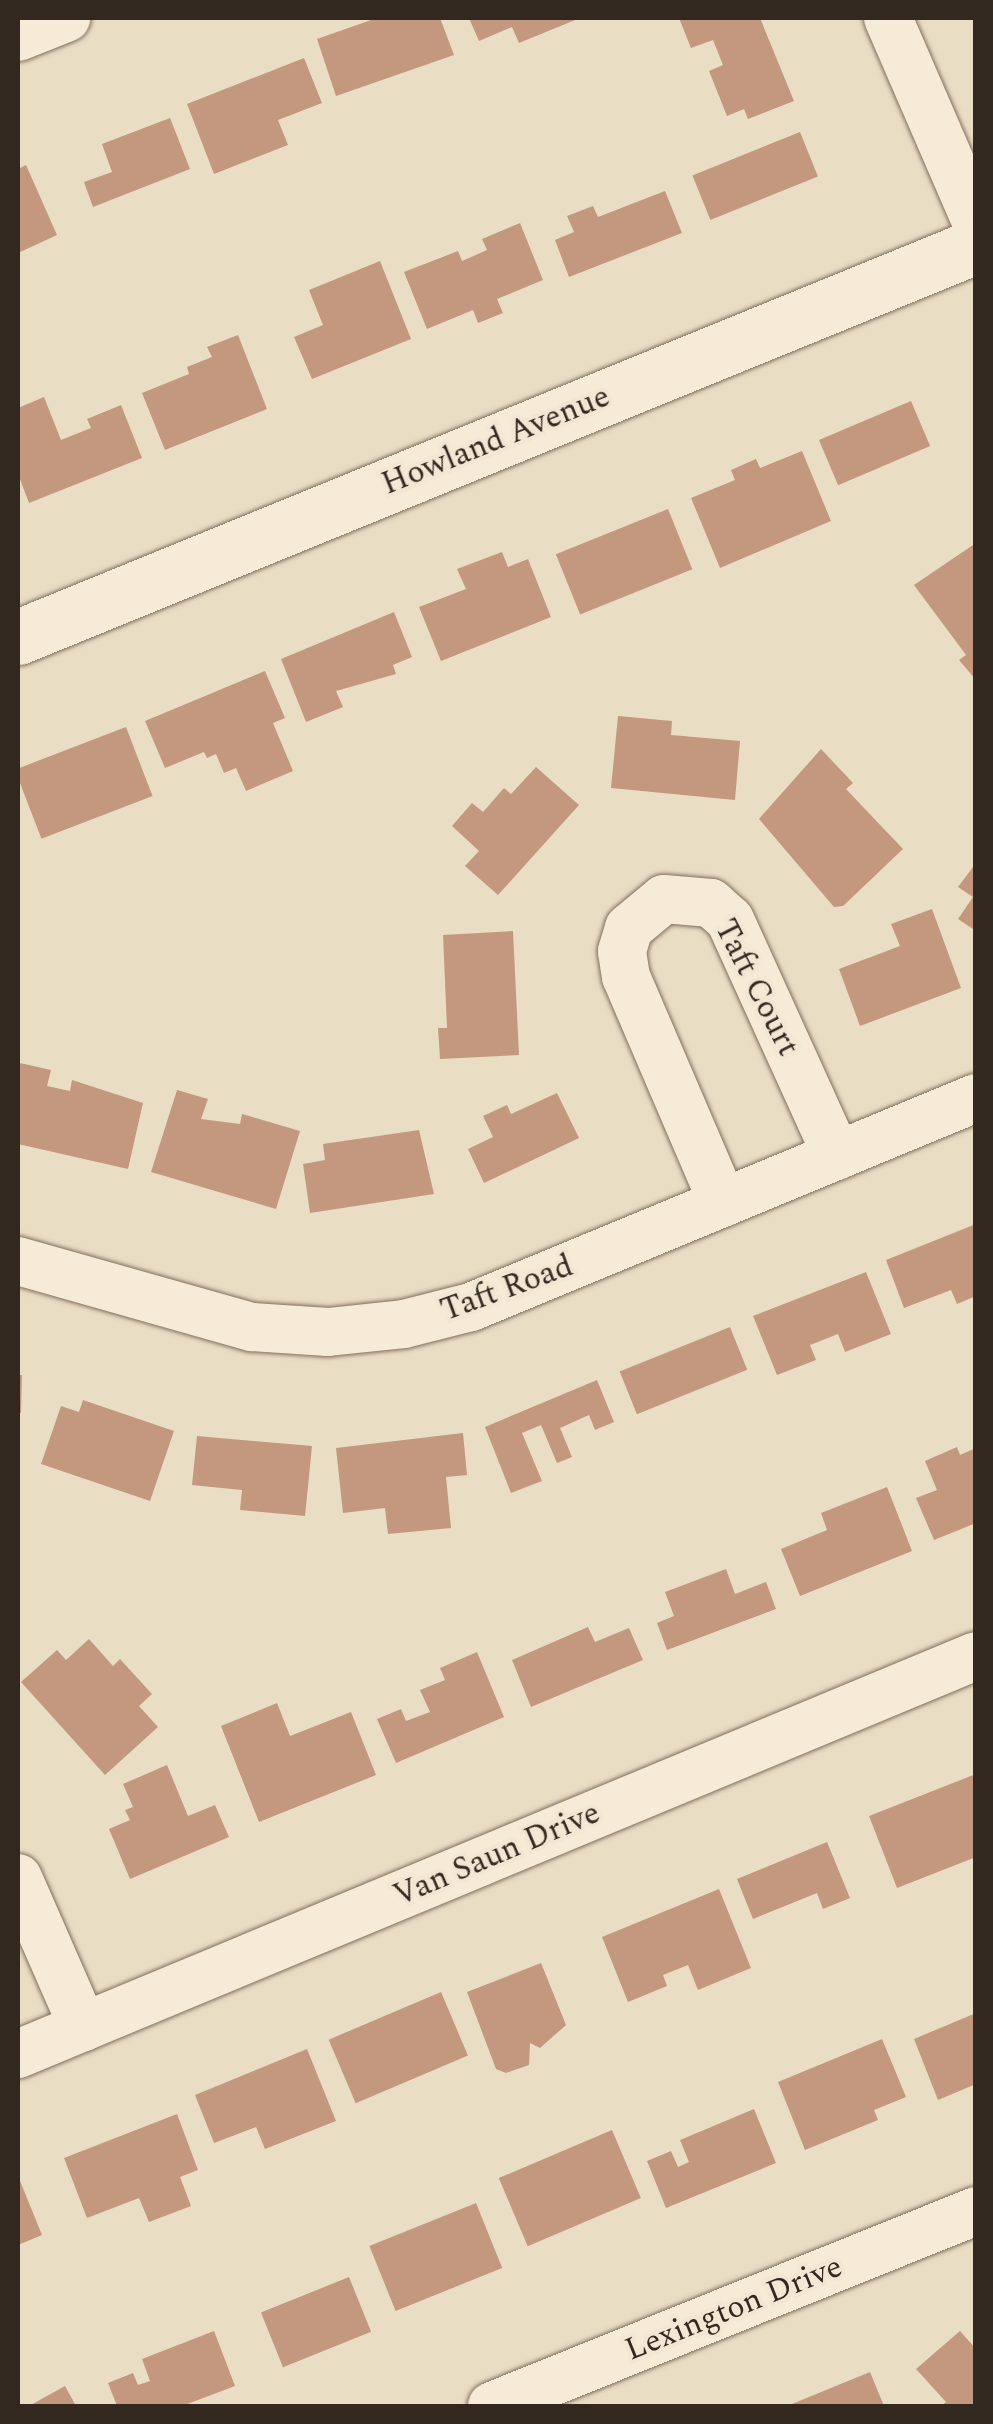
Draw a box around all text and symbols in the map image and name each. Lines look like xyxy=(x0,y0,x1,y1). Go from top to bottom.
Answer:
street label: Howland Avenue xyxy=(376,378,616,504)
street label: Taft Court xyxy=(705,913,807,1063)
street label: Taft Road xyxy=(436,1247,578,1331)
street label: Van Saun Drive xyxy=(388,1794,606,1916)
street label: Lexington Drive xyxy=(620,2248,848,2370)

